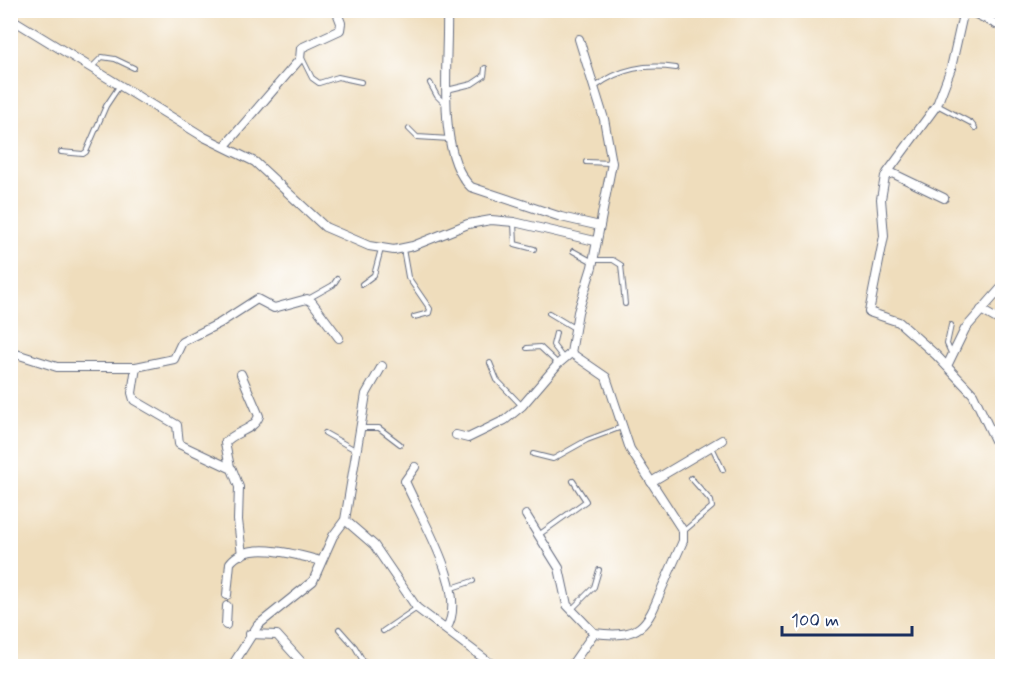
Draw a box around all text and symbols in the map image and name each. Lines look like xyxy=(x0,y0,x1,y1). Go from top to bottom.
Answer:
scale bar xyxy=(782,599,912,637)
text: 100 m xyxy=(791,609,839,633)

